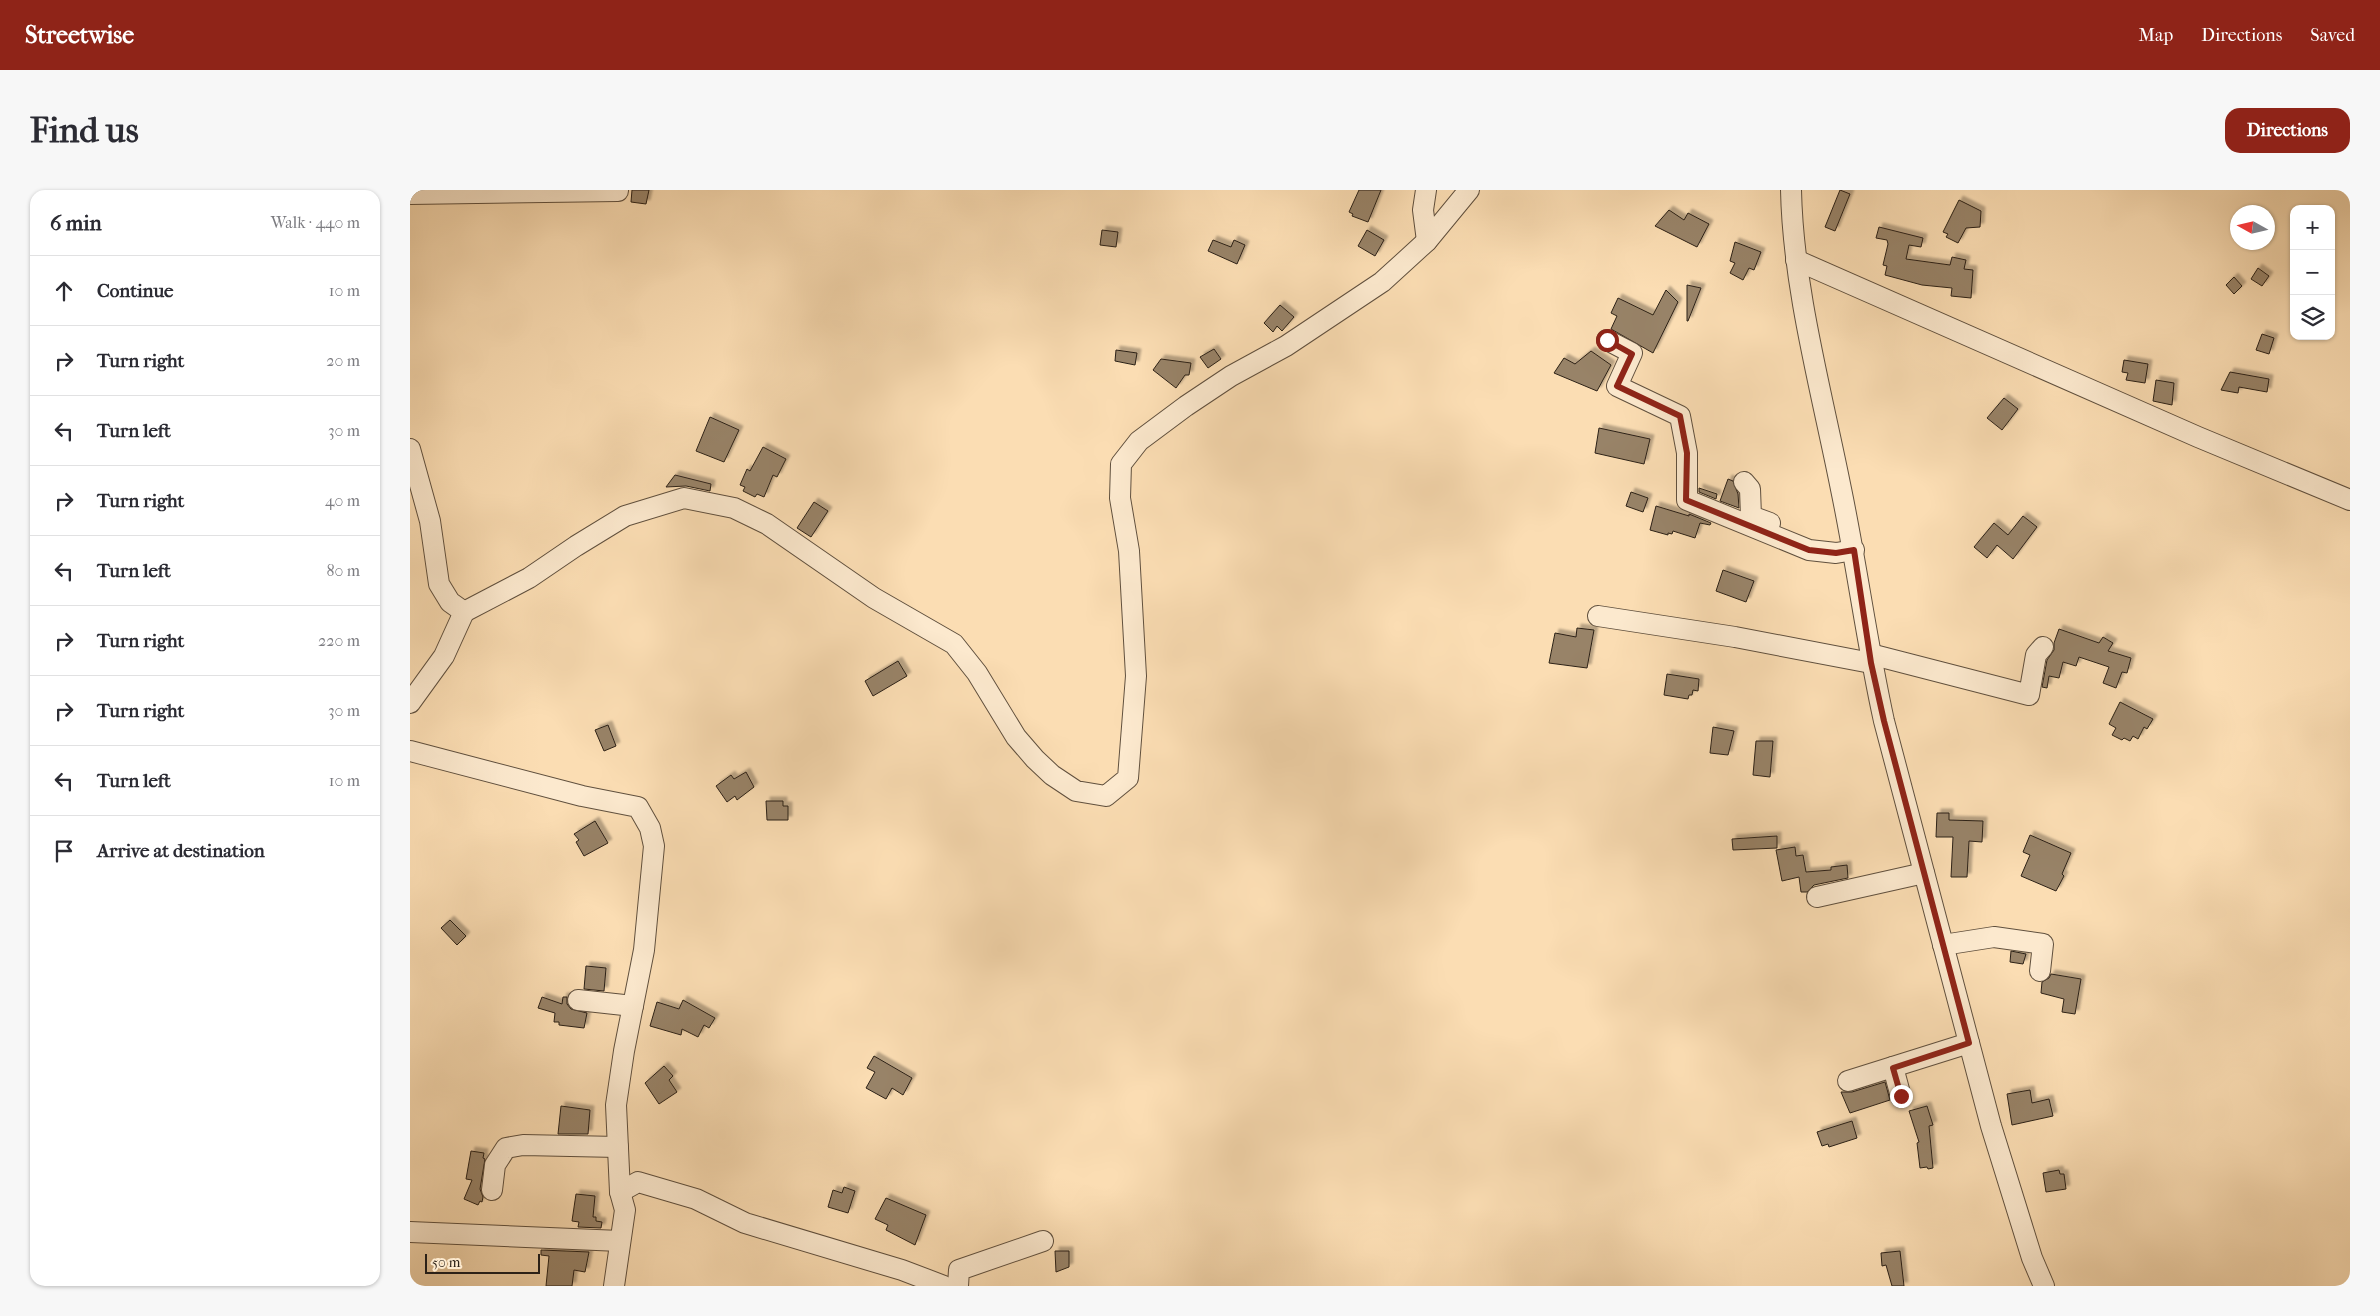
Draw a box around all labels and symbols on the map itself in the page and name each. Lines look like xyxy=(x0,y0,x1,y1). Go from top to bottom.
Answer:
north arrow xyxy=(2230,205,2275,250)
route start xyxy=(1596,329,1619,352)
route end xyxy=(1890,1085,1913,1108)
scale bar xyxy=(425,1251,540,1274)

